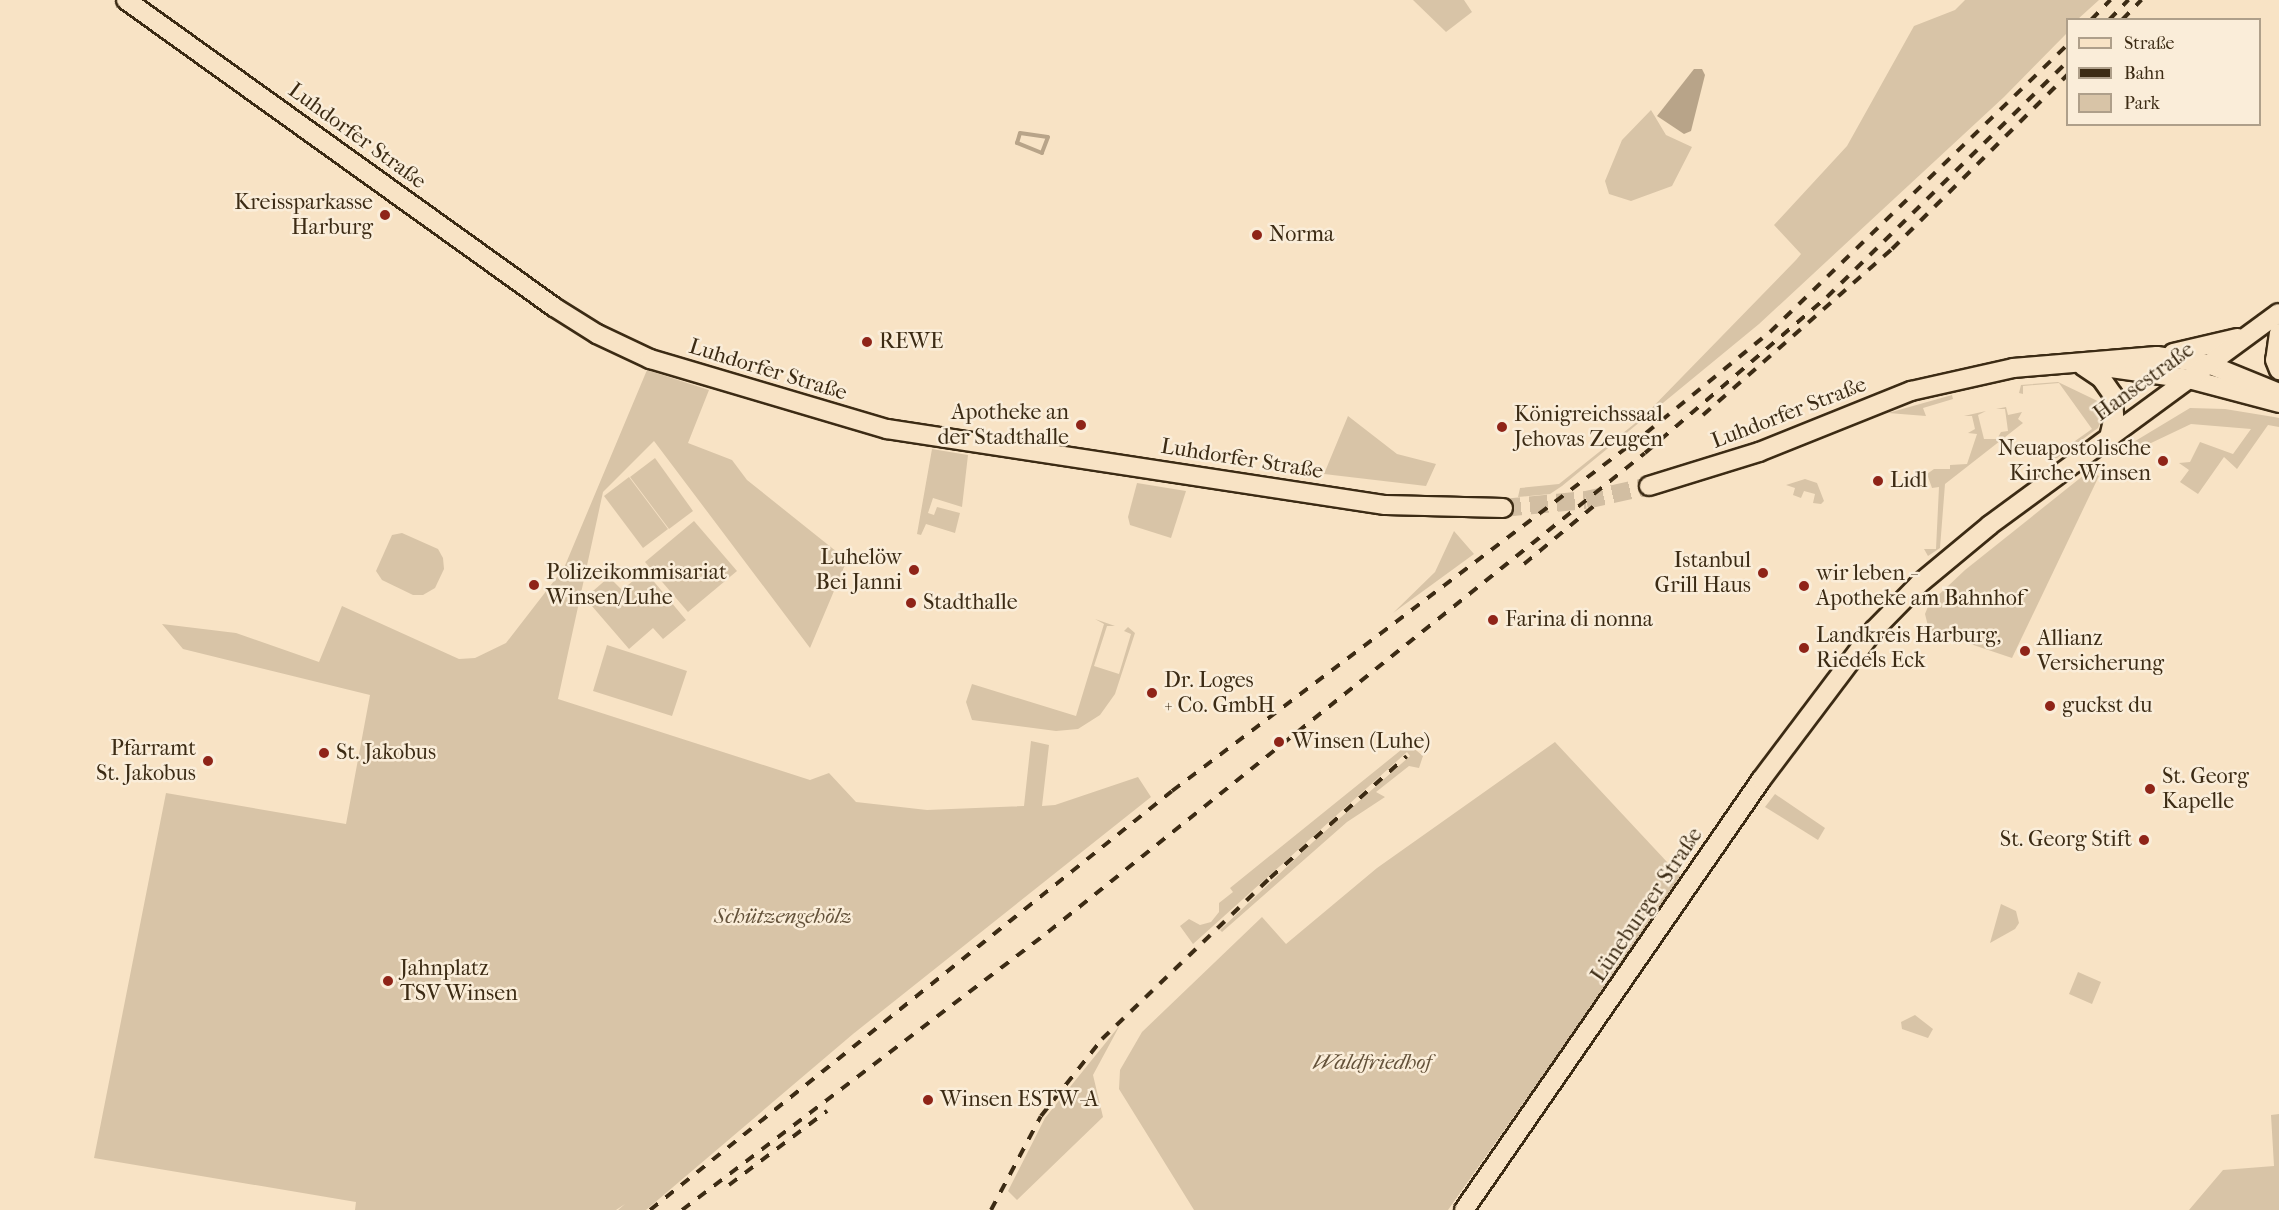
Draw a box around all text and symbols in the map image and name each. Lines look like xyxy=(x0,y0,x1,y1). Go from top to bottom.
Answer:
legend xyxy=(2066,18,2261,126)
text: Straße xyxy=(2124,33,2174,54)
text: Bahn xyxy=(2124,63,2165,84)
street label: Luhdorfer Straße xyxy=(283,77,431,195)
text: Park xyxy=(2124,93,2160,114)
place label: Kreissparkasse Harburg xyxy=(234,189,373,240)
marker: Kreissparkasse Harburg xyxy=(378,208,392,222)
place label: Norma xyxy=(1269,222,1334,248)
marker: Norma xyxy=(1250,228,1264,242)
place label: REWE xyxy=(879,329,943,355)
street label: Luhdorfer Straße xyxy=(686,333,850,407)
marker: REWE xyxy=(860,335,874,349)
street label: Hansestraße xyxy=(2089,337,2199,427)
street label: Luhdorfer Straße xyxy=(1708,371,1870,455)
place label: Apotheke an der Stadthalle xyxy=(937,399,1069,451)
place label: Königreichssaal Jehovas Zeugen xyxy=(1514,401,1663,452)
marker: Apotheke an der Stadthalle xyxy=(1074,418,1088,432)
marker: Königreichssaal Jehovas Zeugen xyxy=(1495,420,1509,434)
street label: Luhdorfer Straße xyxy=(1159,433,1325,485)
place label: Neuapostolische Kirche Winsen xyxy=(1998,435,2151,487)
marker: Neuapostolische Kirche Winsen xyxy=(2156,454,2170,468)
place label: Lidl xyxy=(1890,468,1928,494)
marker: Lidl xyxy=(1871,474,1885,488)
place label: Luhelöw Bei Janni xyxy=(816,544,902,596)
place label: Istanbul Grill Haus xyxy=(1655,547,1751,598)
place label: Polizeikommisariat Winsen/Luhe xyxy=(546,559,727,610)
place label: wir leben - Apotheke am Bahnhof xyxy=(1816,560,2024,612)
marker: Luhelöw Bei Janni xyxy=(907,563,921,577)
marker: Istanbul Grill Haus xyxy=(1756,566,1770,580)
marker: Polizeikommisariat Winsen/Luhe xyxy=(527,578,541,592)
marker: wir leben - Apotheke am Bahnhof xyxy=(1797,579,1811,593)
place label: Stadthalle xyxy=(923,590,1018,616)
marker: Stadthalle xyxy=(904,596,918,610)
place label: Farina di nonna xyxy=(1505,607,1653,633)
marker: Farina di nonna xyxy=(1486,613,1500,627)
place label: Landkreis Harburg, Riedels Eck xyxy=(1816,622,2001,674)
place label: Allianz Versicherung xyxy=(2037,625,2164,676)
marker: Landkreis Harburg, Riedels Eck xyxy=(1797,641,1811,655)
marker: Allianz Versicherung xyxy=(2018,644,2032,658)
place label: Dr. Loges + Co. GmbH xyxy=(1164,667,1275,718)
marker: Dr. Loges + Co. GmbH xyxy=(1145,686,1159,700)
place label: guckst du xyxy=(2062,693,2152,719)
marker: guckst du xyxy=(2043,699,2057,713)
place label: Winsen (Luhe) xyxy=(1292,729,1430,755)
marker: Winsen (Luhe) xyxy=(1270,733,1288,751)
place label: Pfarramt St. Jakobus xyxy=(96,735,196,786)
place label: St. Jakobus xyxy=(336,740,436,766)
marker: St. Jakobus xyxy=(317,746,331,760)
marker: Pfarramt St. Jakobus xyxy=(201,754,215,768)
place label: St. Georg Kapelle xyxy=(2162,763,2249,814)
marker: St. Georg Kapelle xyxy=(2143,782,2157,796)
street label: Lüneburger Straße xyxy=(1586,823,1708,987)
place label: St. Georg Stift xyxy=(2000,827,2132,853)
marker: St. Georg Stift xyxy=(2137,833,2151,847)
park label: Schützengehölz xyxy=(714,904,852,930)
place label: Jahnplatz TSV Winsen xyxy=(400,955,518,1006)
marker: Jahnplatz TSV Winsen xyxy=(381,974,395,988)
park label: Waldfriedhof xyxy=(1312,1050,1432,1076)
place label: Winsen ESTW-A xyxy=(940,1087,1099,1113)
marker: Winsen ESTW-A xyxy=(921,1093,935,1107)

